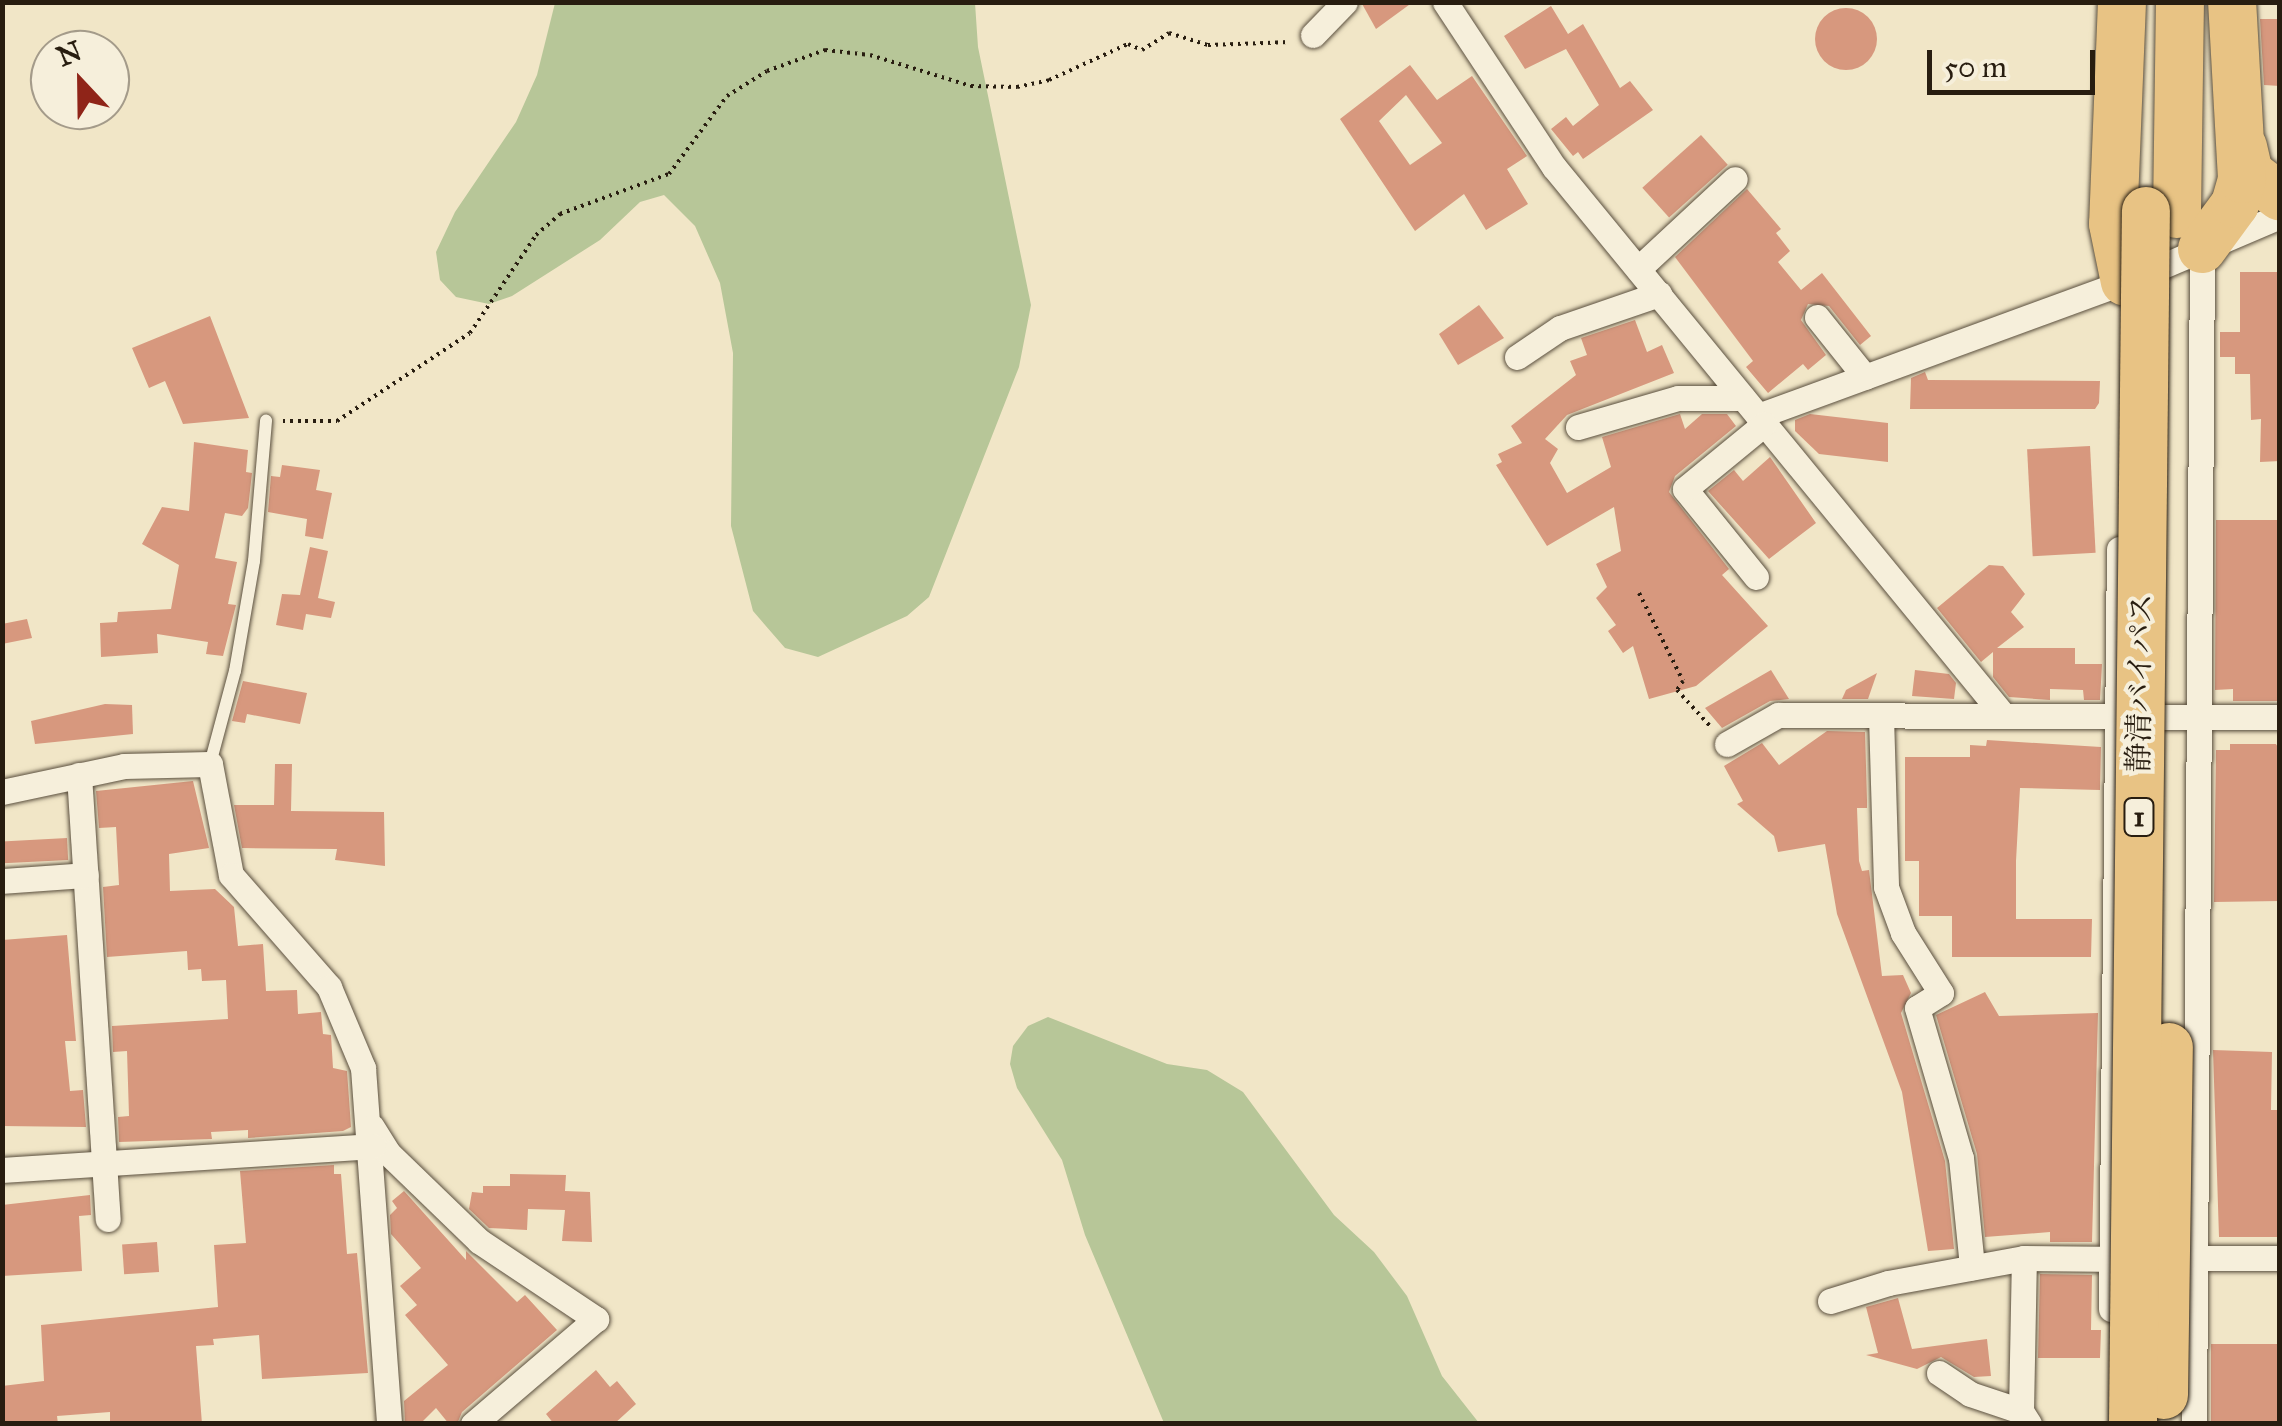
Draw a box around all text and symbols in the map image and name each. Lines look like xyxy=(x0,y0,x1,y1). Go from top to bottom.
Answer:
north arrow xyxy=(30,30,130,130)
scale bar xyxy=(1932,30,2100,92)
text: N xyxy=(52,33,87,74)
text: 50 m xyxy=(1944,49,2007,85)
street label: 静清バイパス xyxy=(2120,593,2160,773)
road number: 1 xyxy=(2122,794,2156,840)

